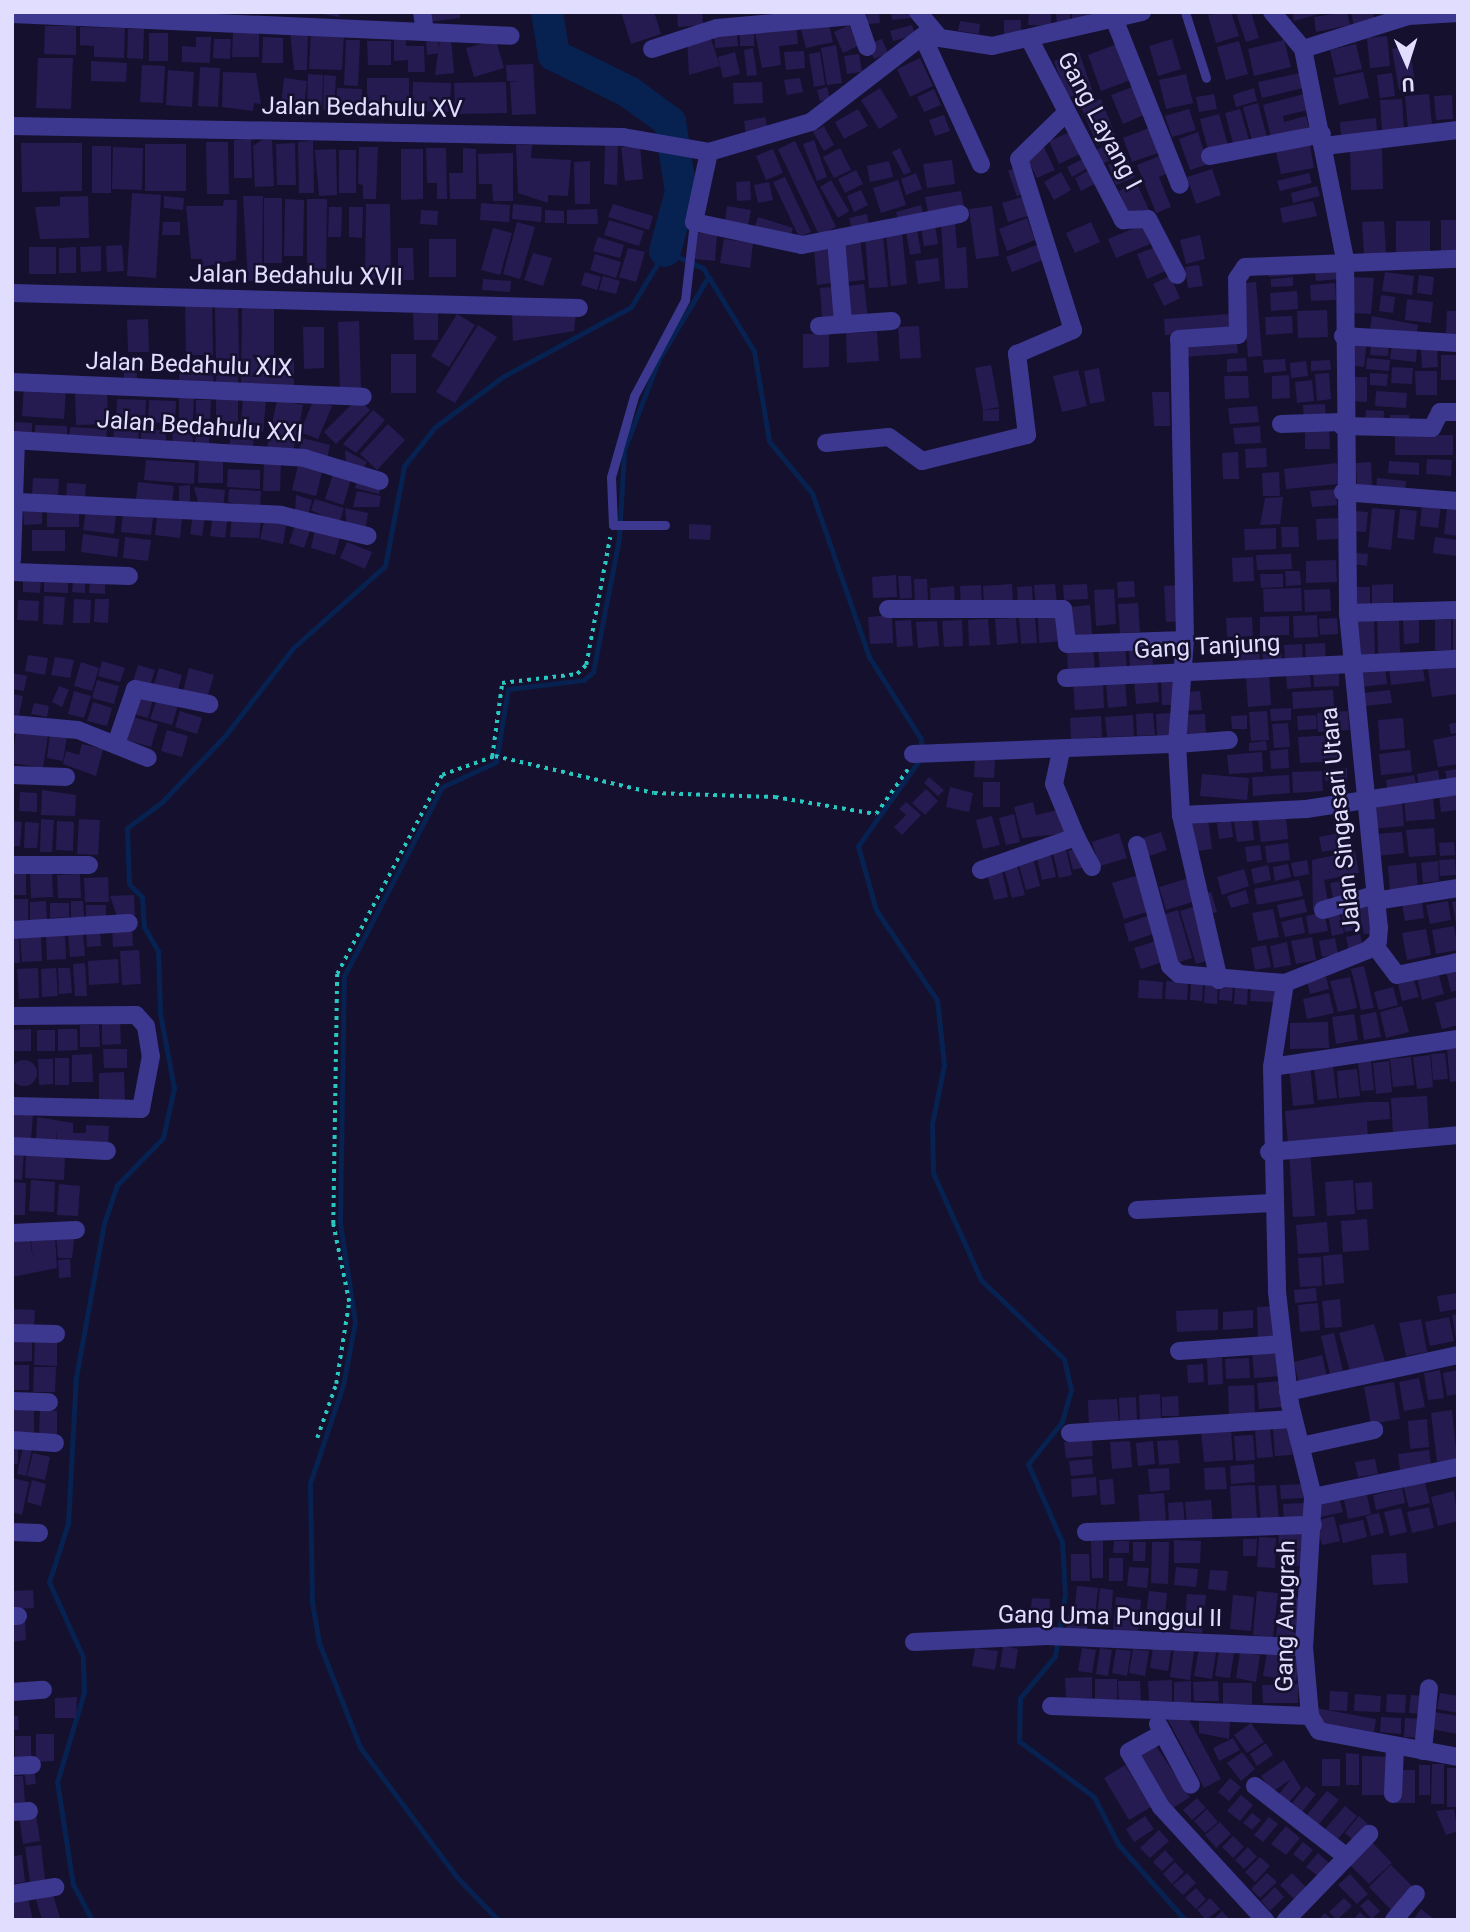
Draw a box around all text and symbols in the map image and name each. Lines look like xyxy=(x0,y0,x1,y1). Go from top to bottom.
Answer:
north arrow xyxy=(1372,28,1442,98)
street label: Gang Layang I xyxy=(1051,47,1147,195)
text: U xyxy=(1401,73,1415,96)
street label: Jalan Bedahulu XV xyxy=(261,92,463,124)
street label: Jalan Bedahulu XVII xyxy=(189,260,403,292)
street label: Jalan Bedahulu XIX xyxy=(85,347,293,383)
street label: Jalan Bedahulu XXI xyxy=(96,405,304,449)
street label: Gang Tanjung xyxy=(1133,629,1281,665)
street label: Jalan Singasari Utara xyxy=(1315,706,1367,934)
street label: Gang Anugrah xyxy=(1270,1540,1302,1692)
street label: Gang Uma Punggul II xyxy=(998,1601,1222,1633)

